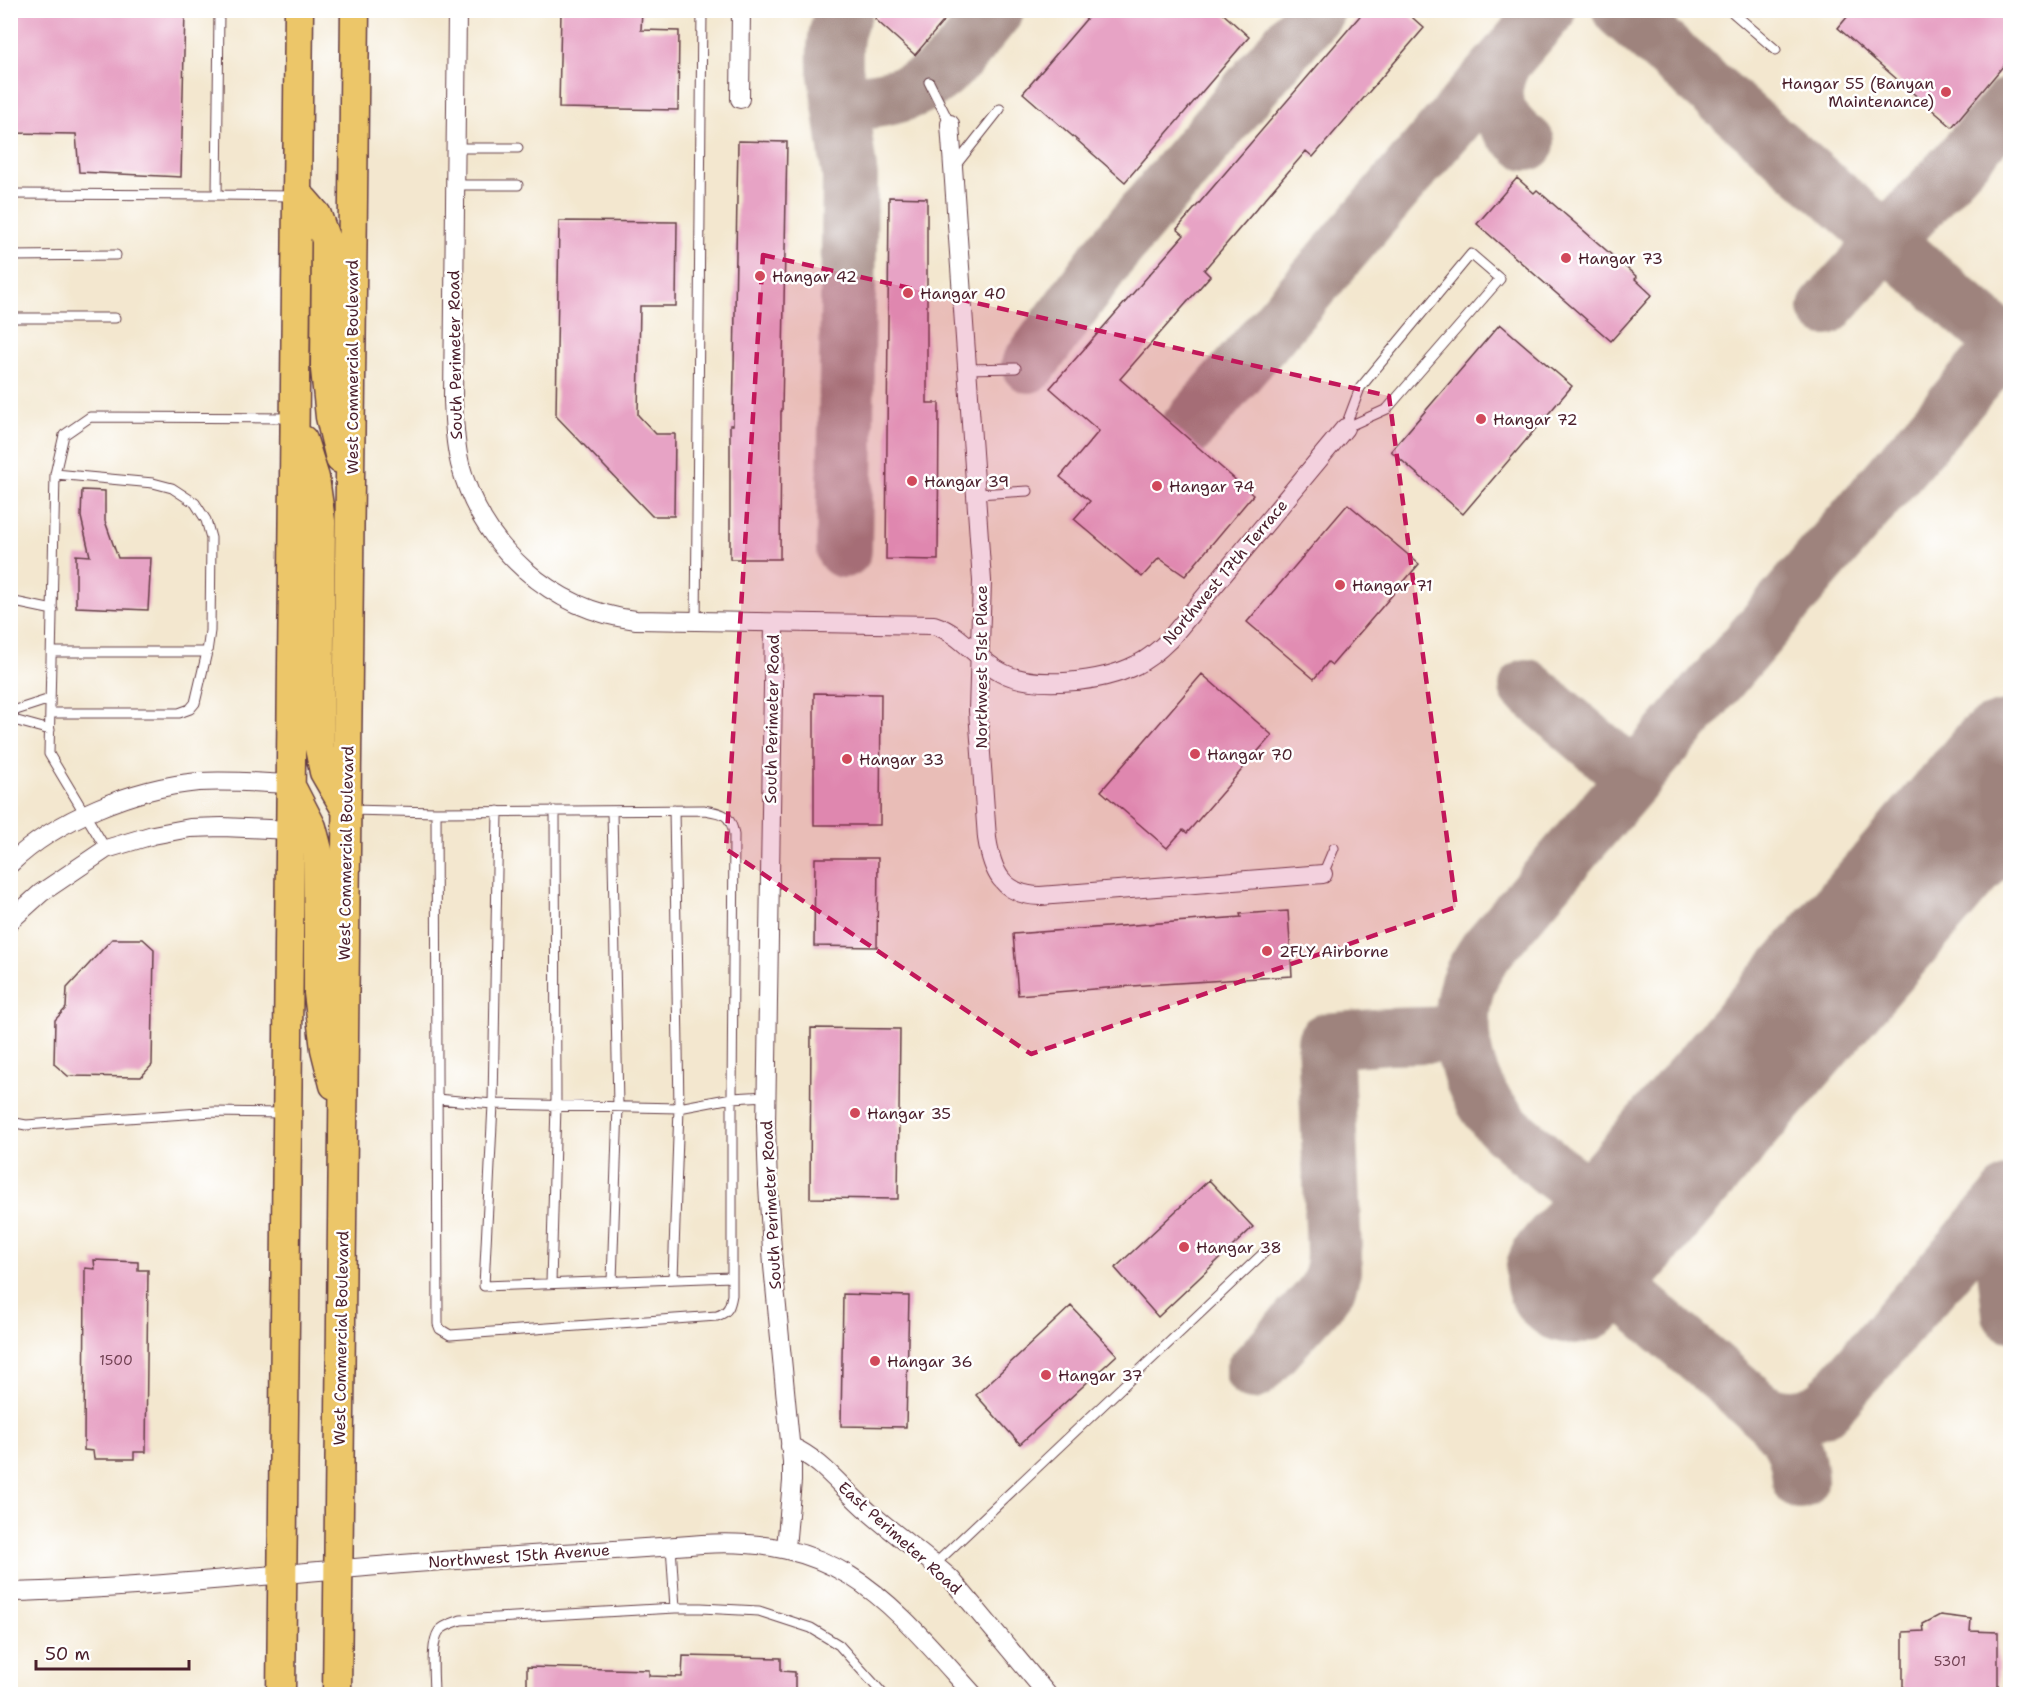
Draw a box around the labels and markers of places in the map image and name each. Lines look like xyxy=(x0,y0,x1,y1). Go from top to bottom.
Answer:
place label: Hangar 55 (Banyan Maintenance) xyxy=(1781,73,1934,112)
marker: Hangar 55 (Banyan Maintenance) xyxy=(1939,85,1953,99)
place label: Hangar 73 xyxy=(1578,248,1663,269)
marker: Hangar 73 xyxy=(1559,251,1573,265)
place label: Hangar 42 xyxy=(772,266,857,287)
marker: Hangar 42 xyxy=(753,269,767,283)
place label: Hangar 40 xyxy=(920,283,1006,304)
marker: Hangar 40 xyxy=(901,286,915,300)
place label: Hangar 72 xyxy=(1493,409,1578,430)
marker: Hangar 72 xyxy=(1474,412,1488,426)
place label: Hangar 39 xyxy=(924,471,1009,492)
marker: Hangar 39 xyxy=(905,474,919,488)
place label: Hangar 74 xyxy=(1169,476,1254,497)
marker: Hangar 74 xyxy=(1150,479,1164,493)
place label: Hangar 71 xyxy=(1352,575,1433,596)
marker: Hangar 71 xyxy=(1333,578,1347,592)
place label: Hangar 70 xyxy=(1207,744,1293,765)
marker: Hangar 70 xyxy=(1188,747,1202,761)
place label: Hangar 33 xyxy=(859,749,944,770)
marker: Hangar 33 xyxy=(840,752,854,766)
place label: 2FLY Airborne xyxy=(1279,941,1389,962)
marker: 2FLY Airborne xyxy=(1260,944,1274,958)
place label: Hangar 35 xyxy=(867,1103,951,1124)
marker: Hangar 35 xyxy=(848,1106,862,1120)
place label: Hangar 38 xyxy=(1196,1237,1282,1258)
marker: Hangar 38 xyxy=(1177,1240,1191,1254)
place label: Hangar 36 xyxy=(887,1351,973,1372)
marker: Hangar 36 xyxy=(868,1354,882,1368)
place label: Hangar 37 xyxy=(1058,1365,1143,1386)
marker: Hangar 37 xyxy=(1039,1368,1053,1382)

